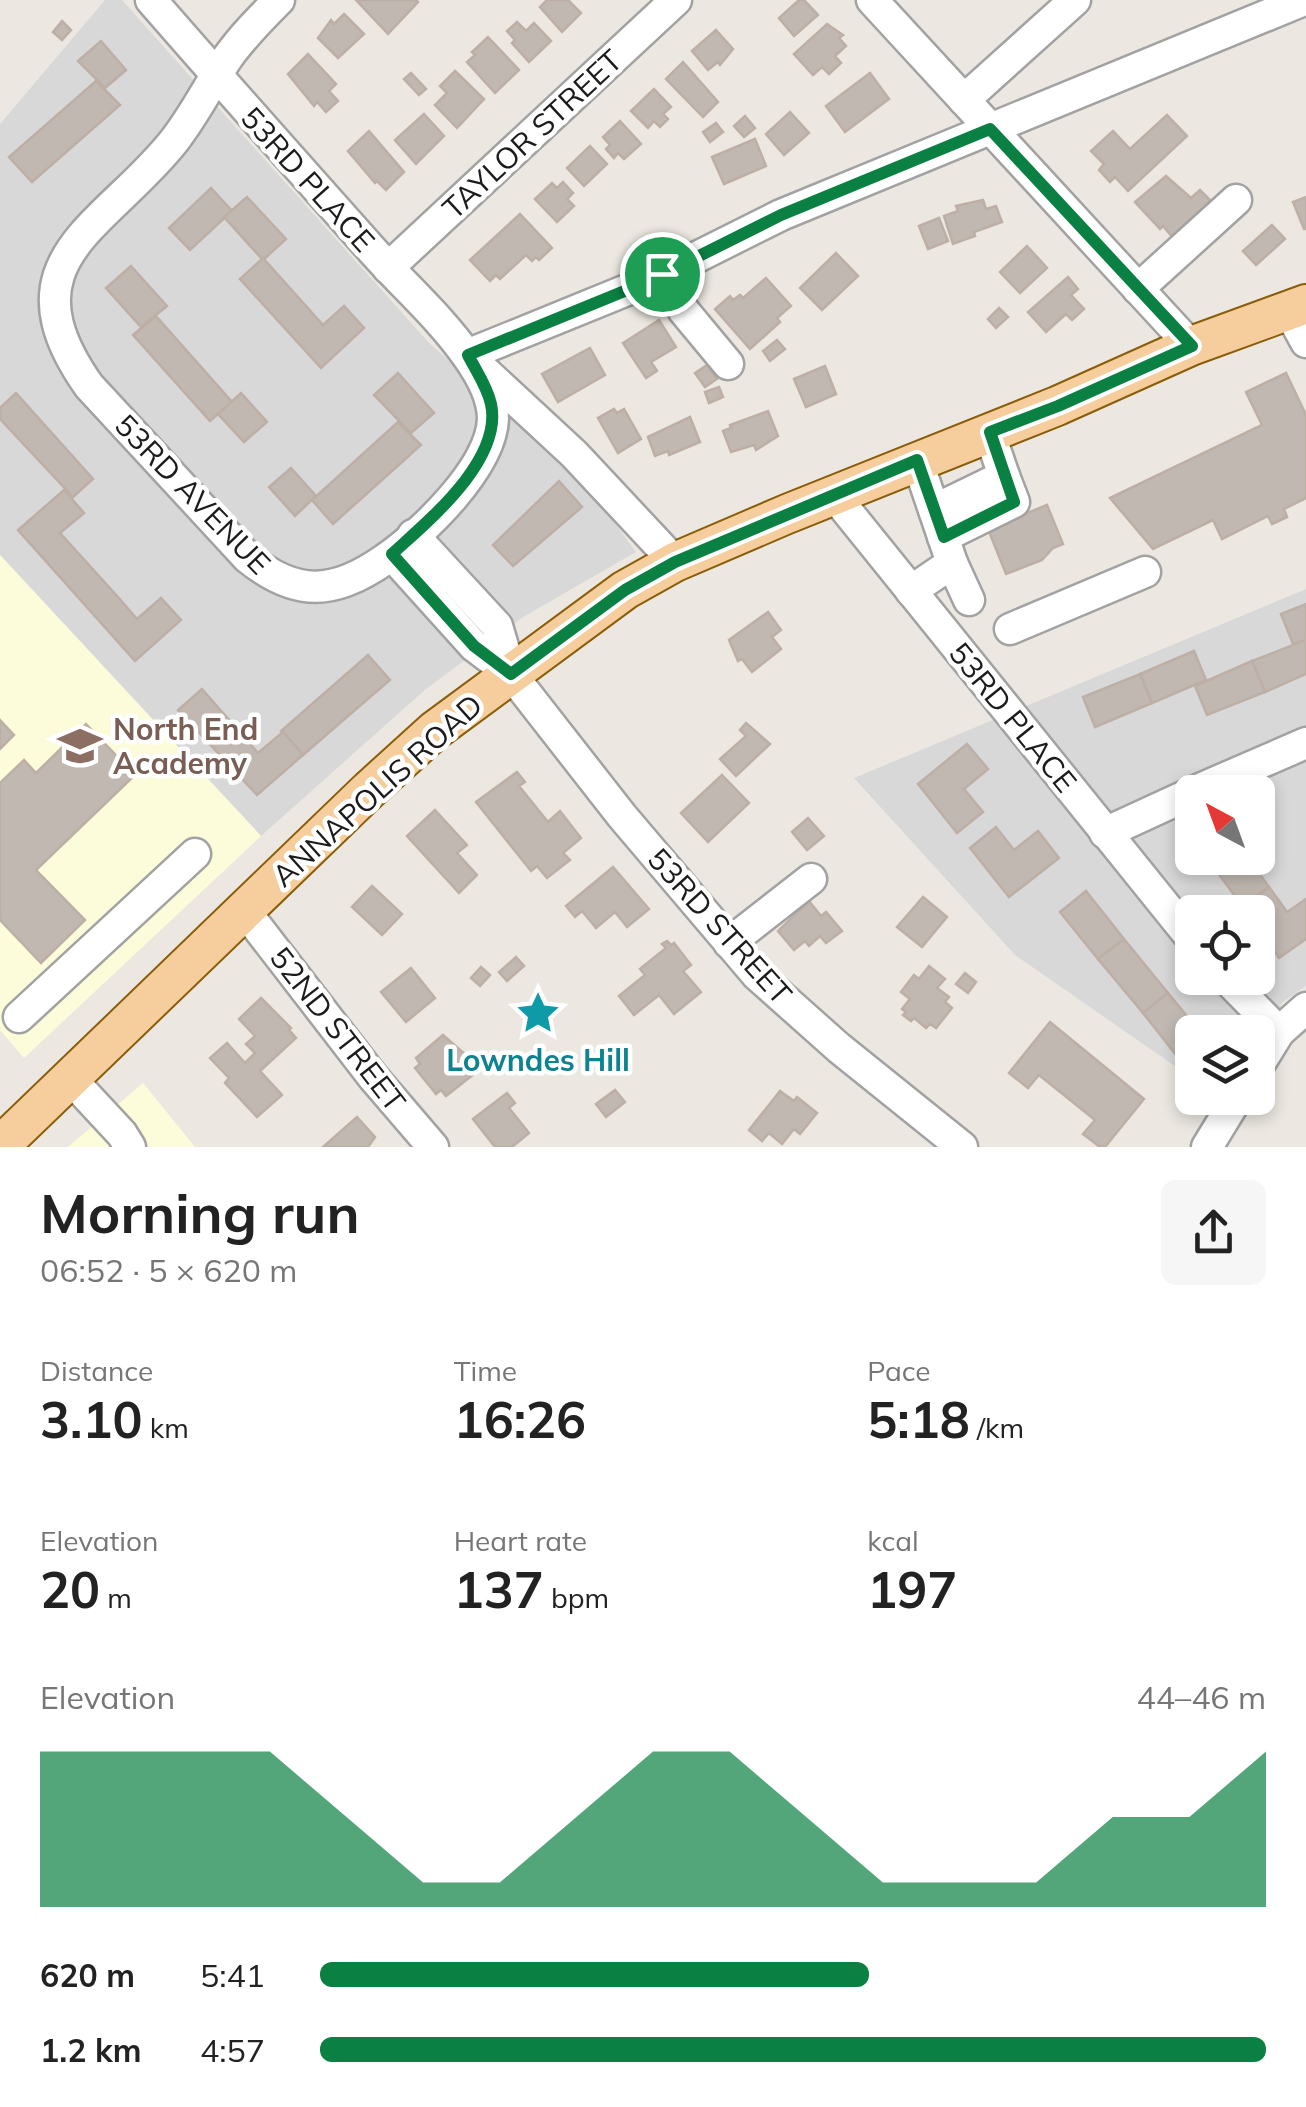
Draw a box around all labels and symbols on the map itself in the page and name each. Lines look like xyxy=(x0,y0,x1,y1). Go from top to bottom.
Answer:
street label: TAYLOR STREET xyxy=(434,41,630,227)
street label: 53RD PLACE xyxy=(233,99,383,259)
pin xyxy=(620,232,705,317)
street label: 53RD AVENUE xyxy=(107,406,279,582)
street label: 53RD PLACE xyxy=(941,634,1085,800)
street label: ANNAPOLIS ROAD xyxy=(264,686,490,894)
place label: North End Academy xyxy=(113,710,258,782)
school or university icon: North End Academy xyxy=(56,722,104,770)
north arrow xyxy=(1175,775,1275,875)
street label: 53RD STREET xyxy=(640,840,800,1012)
street label: 52ND STREET xyxy=(262,939,414,1119)
place icon: Lowndes Hill xyxy=(514,989,562,1037)
place label: Lowndes Hill xyxy=(446,1041,630,1079)

